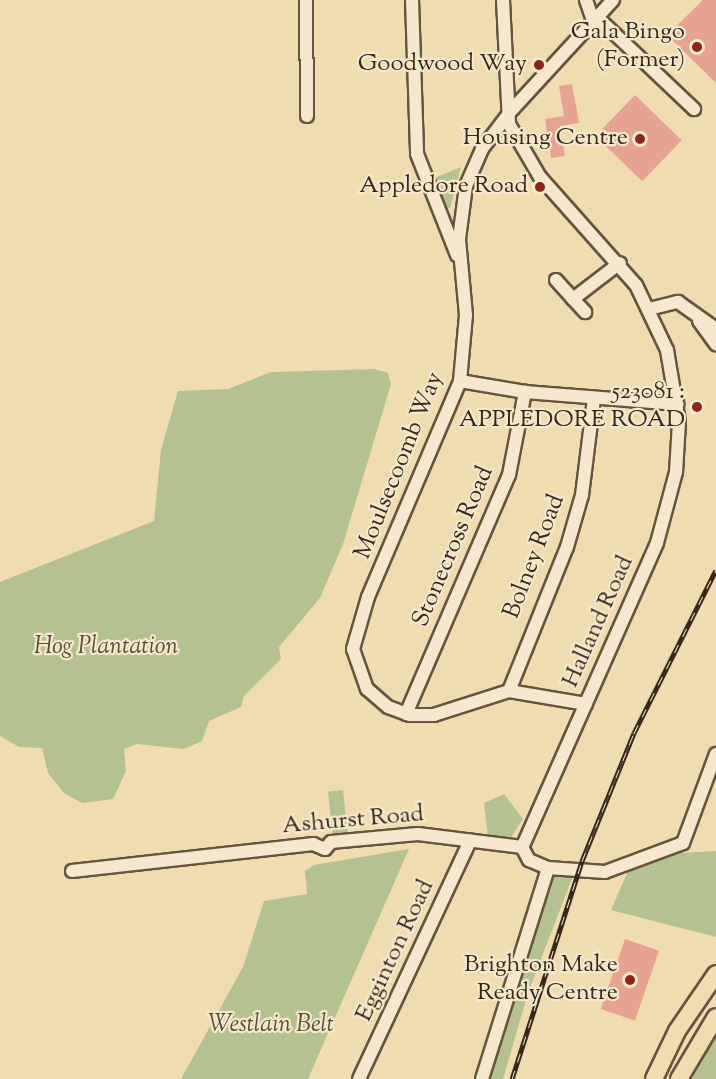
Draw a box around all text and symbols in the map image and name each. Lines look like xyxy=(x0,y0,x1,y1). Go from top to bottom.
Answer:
place label: Gala Bingo (Former) xyxy=(571,19,685,75)
marker: Gala Bingo (Former) xyxy=(690,40,704,54)
place label: Goodwood Way xyxy=(358,51,527,79)
marker: Goodwood Way xyxy=(532,58,546,72)
place label: Housing Centre xyxy=(463,125,628,153)
marker: Housing Centre xyxy=(633,132,647,146)
place label: Appledore Road xyxy=(359,173,528,201)
marker: Appledore Road xyxy=(533,180,547,194)
street label: Moulsecoomb Way xyxy=(349,368,451,564)
place label: 523081 : APPLEDORE ROAD xyxy=(459,379,685,435)
marker: 523081 : APPLEDORE ROAD xyxy=(690,400,704,414)
street label: Stonecross Road xyxy=(407,462,501,632)
street label: Bolney Road xyxy=(498,491,572,623)
street label: Halland Road xyxy=(557,552,641,692)
park label: Hog Plantation xyxy=(34,634,178,662)
street label: Ashurst Road xyxy=(281,800,425,842)
street label: Egginton Road xyxy=(351,876,441,1026)
place label: Brighton Make Ready Centre xyxy=(464,952,618,1008)
marker: Brighton Make Ready Centre xyxy=(623,973,637,987)
park label: Westlain Belt xyxy=(208,1012,334,1040)

